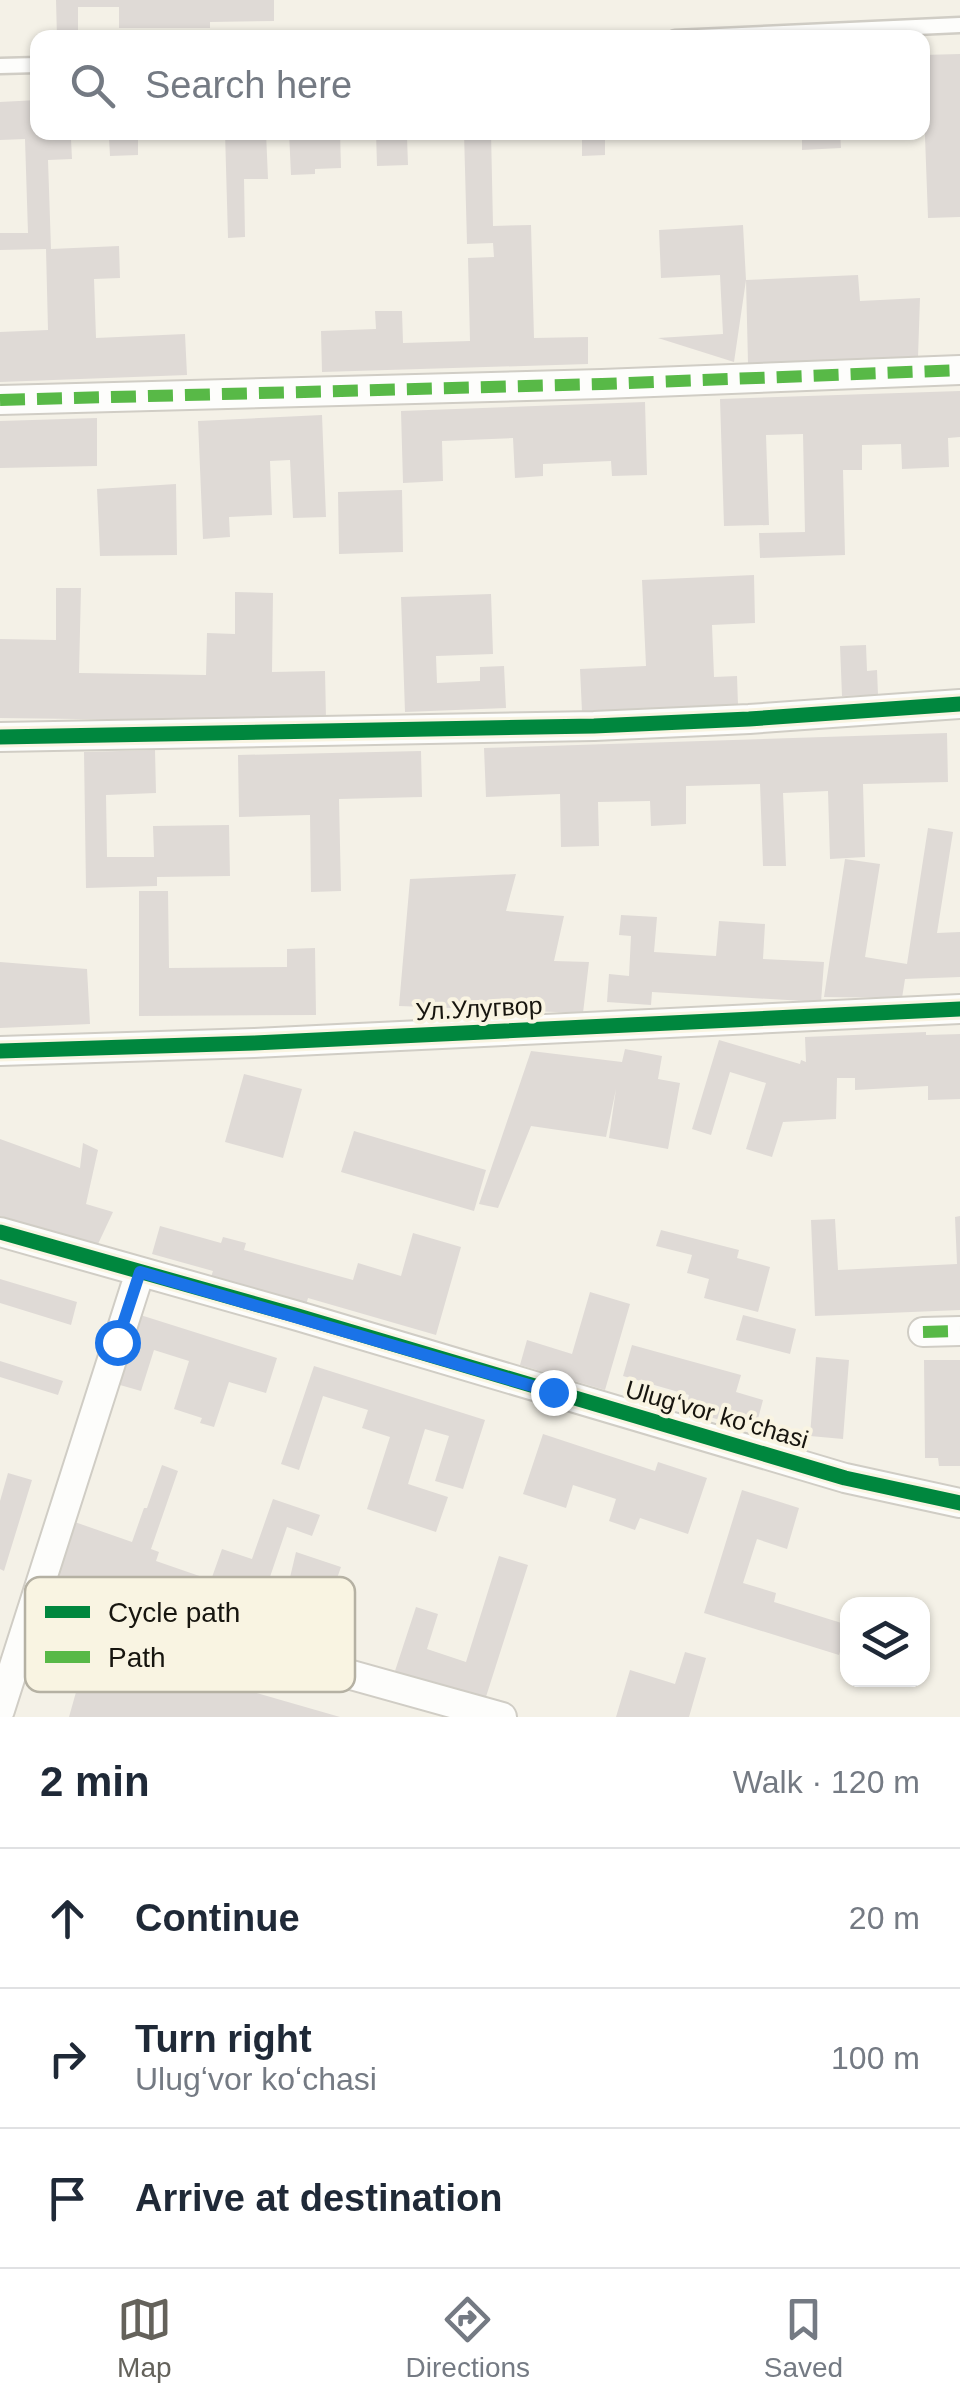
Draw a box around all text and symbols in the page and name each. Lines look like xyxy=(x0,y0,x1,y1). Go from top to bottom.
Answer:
search box xyxy=(30,30,930,140)
icon: search xyxy=(65,58,120,113)
text: Search here xyxy=(145,64,352,106)
street label: Ул.Улугвор xyxy=(415,991,543,1025)
route start xyxy=(95,1320,141,1366)
route end xyxy=(531,1370,577,1416)
street label: Ulugʻvor koʻchasi xyxy=(622,1374,812,1454)
legend xyxy=(25,1577,355,1692)
text: Cycle path xyxy=(108,1597,240,1628)
map controls xyxy=(840,1597,930,1687)
button: layers xyxy=(840,1597,930,1687)
text: Path xyxy=(108,1642,166,1673)
text: 2 min xyxy=(40,1758,150,1805)
text: Walk · 120 m xyxy=(733,1764,920,1800)
icon: ahead xyxy=(40,1891,95,1946)
text: Continue xyxy=(135,1897,300,1939)
text: 20 m xyxy=(849,1900,920,1936)
text: Turn right xyxy=(135,2018,312,2060)
icon: right xyxy=(40,2031,95,2086)
text: 100 m xyxy=(831,2040,920,2076)
text: Ulugʻvor koʻchasi xyxy=(135,2061,377,2097)
icon: arrive xyxy=(40,2171,95,2226)
text: Arrive at destination xyxy=(135,2177,502,2219)
tab: Map xyxy=(117,2292,172,2384)
tab: Directions xyxy=(406,2292,530,2384)
tab: Saved xyxy=(764,2292,843,2384)

